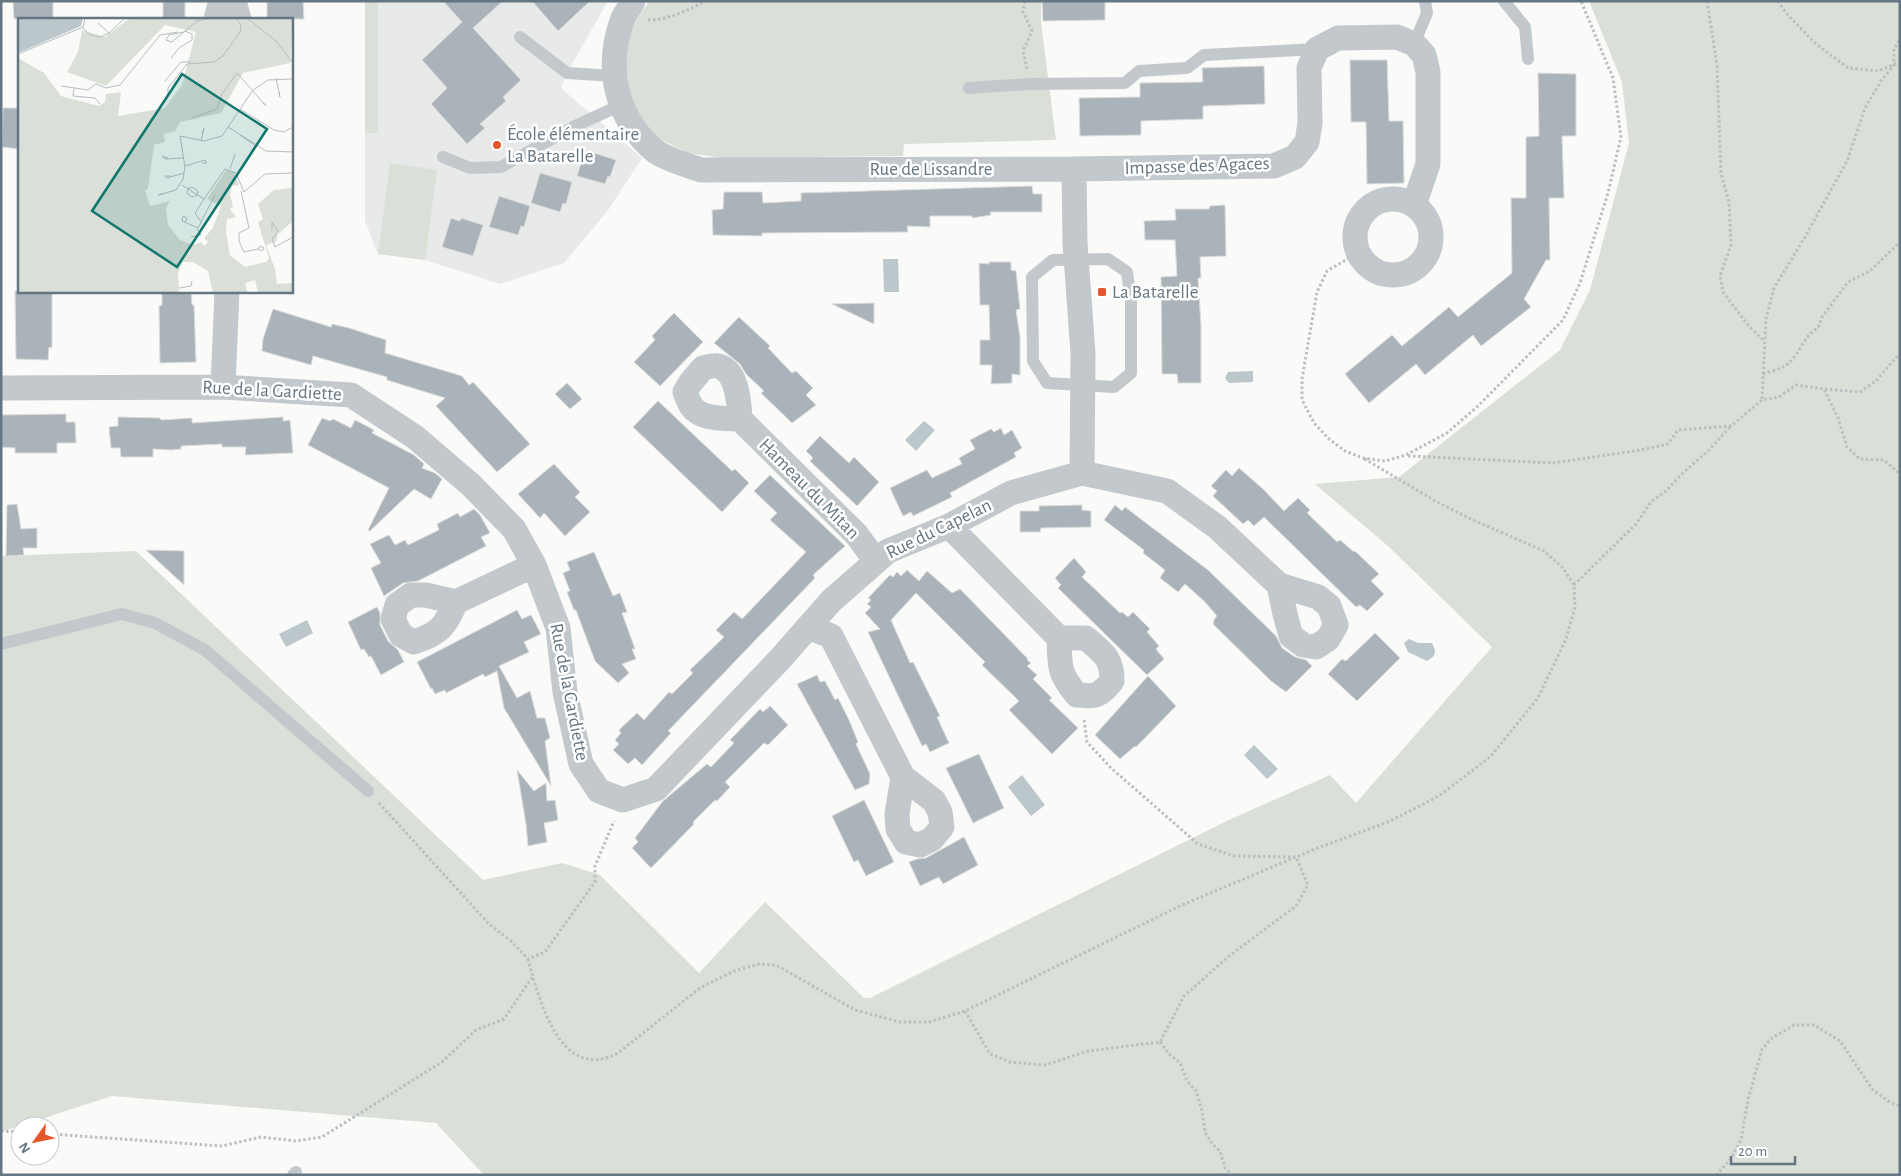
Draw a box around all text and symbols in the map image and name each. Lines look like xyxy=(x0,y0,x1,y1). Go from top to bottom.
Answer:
inset map xyxy=(18,18,292,292)
place label: École élémentaire La Batarelle xyxy=(507,123,639,166)
marker: École élémentaire La Batarelle xyxy=(491,139,503,151)
street label: Impasse des Agaces xyxy=(1124,154,1270,178)
street label: Rue de Lissandre xyxy=(869,160,993,179)
place label: La Batarelle xyxy=(1112,283,1198,302)
marker: La Batarelle xyxy=(1096,286,1108,298)
street label: Rue de la Gardiette xyxy=(202,378,342,404)
street label: Hameau du Mitan xyxy=(755,435,863,543)
street label: Rue du Capelan xyxy=(883,495,995,563)
street label: Rue de la Gardiette xyxy=(546,622,592,762)
north arrow xyxy=(10,1116,60,1166)
scale bar xyxy=(1731,1134,1795,1166)
text: N xyxy=(16,1140,33,1155)
text: 20 m xyxy=(1738,1144,1767,1159)

